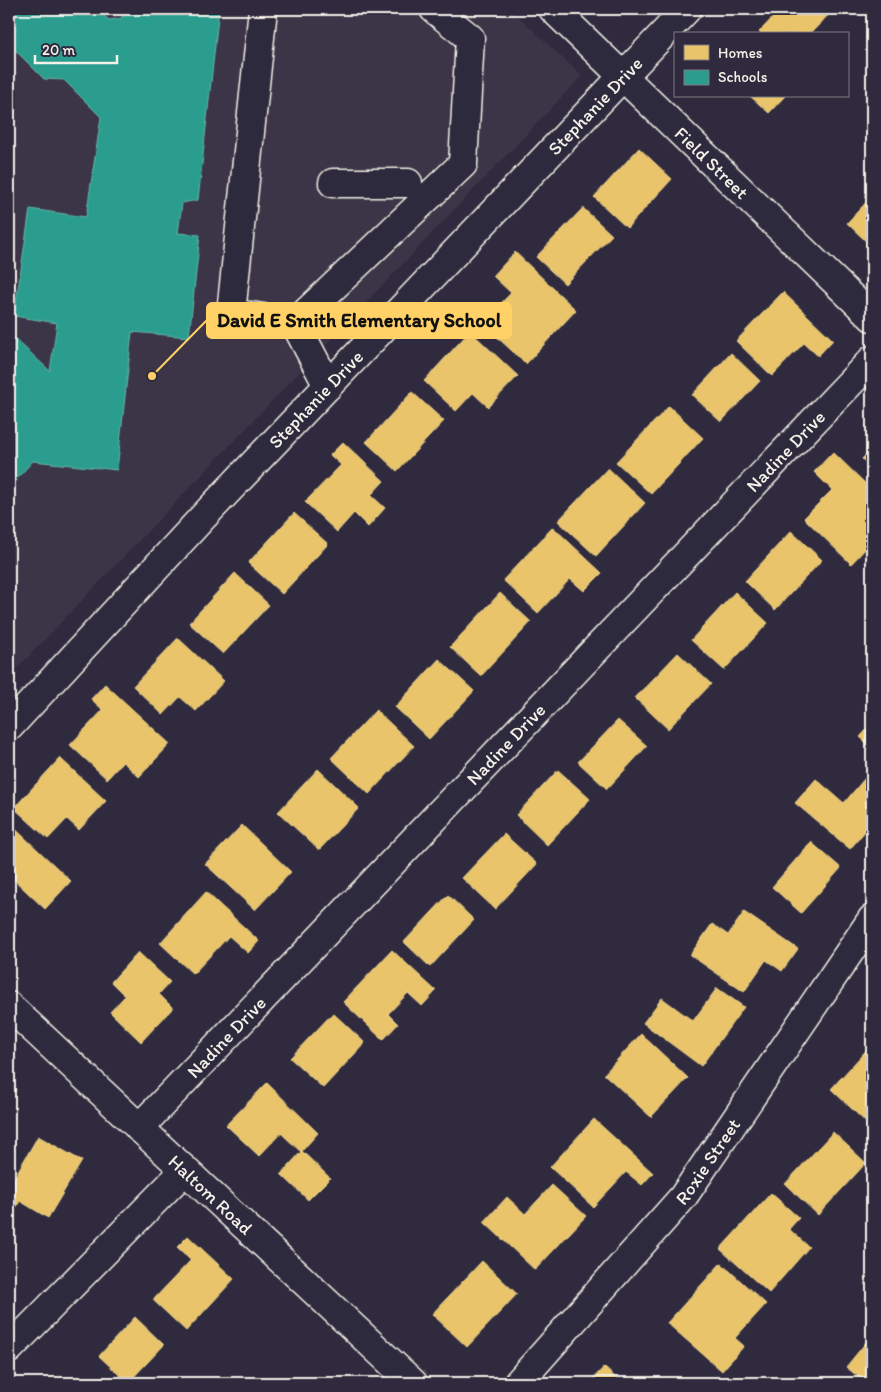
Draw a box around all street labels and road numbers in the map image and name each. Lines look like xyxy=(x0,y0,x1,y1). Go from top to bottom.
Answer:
street label: Stephanie Drive xyxy=(543,52,647,160)
street label: Field Street xyxy=(670,122,753,204)
street label: Stephanie Drive xyxy=(264,345,368,453)
street label: Nadine Drive xyxy=(741,405,830,497)
street label: Nadine Drive xyxy=(462,698,550,790)
street label: Nadine Drive xyxy=(182,991,271,1083)
street label: Roxie Street xyxy=(671,1114,745,1210)
street label: Haltom Road xyxy=(163,1150,258,1240)

